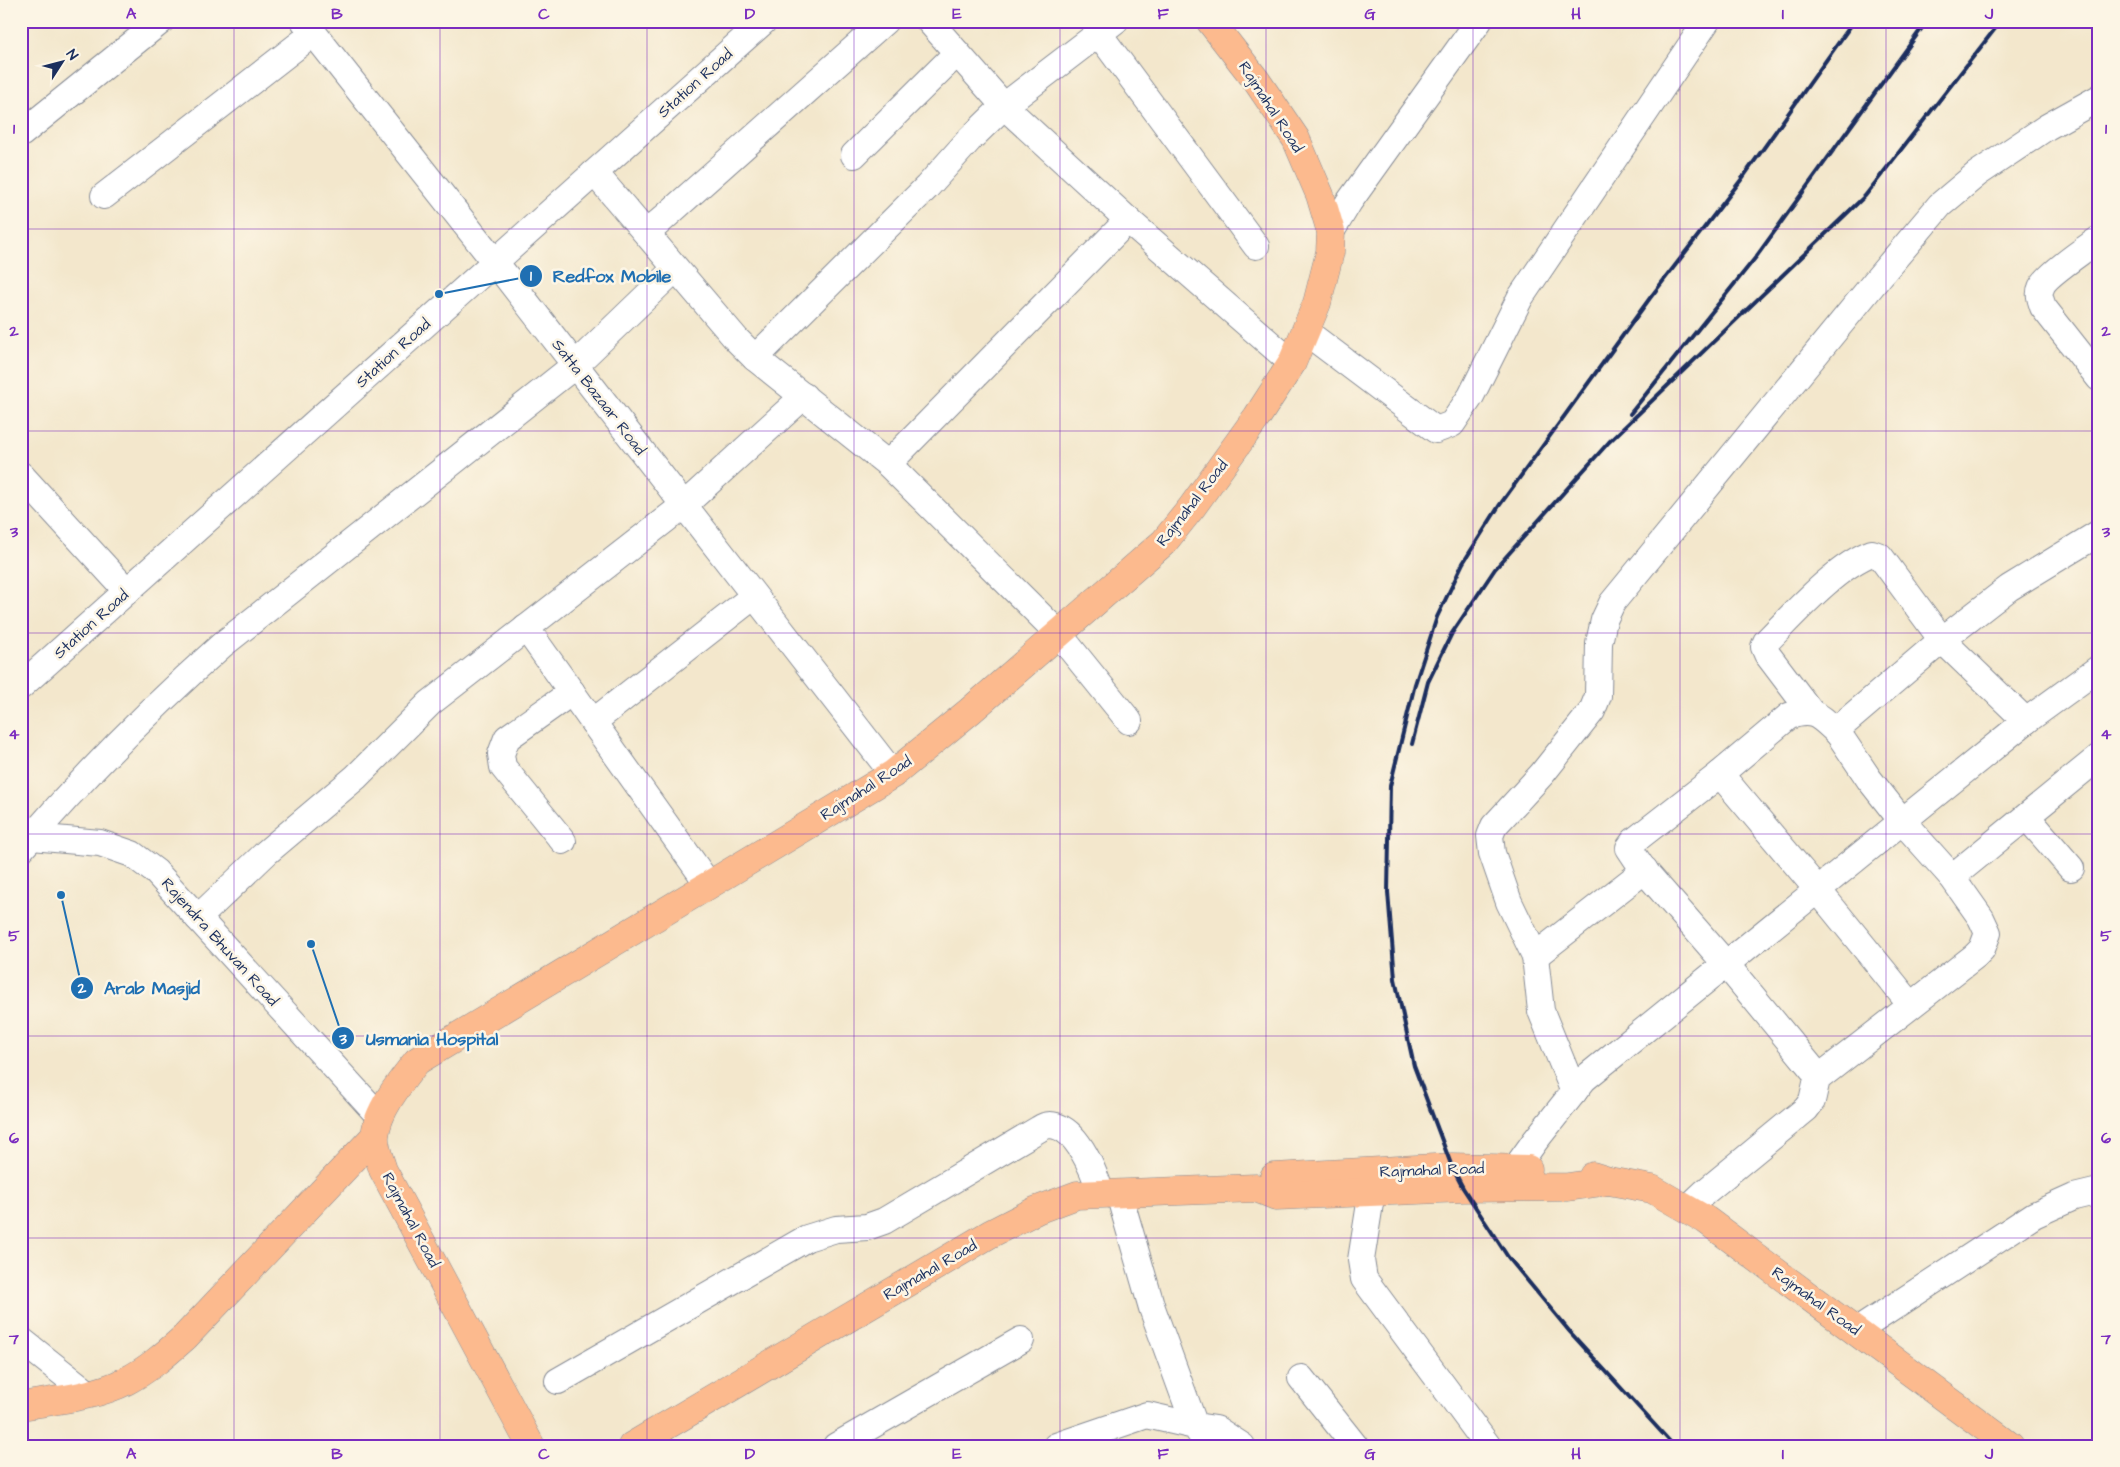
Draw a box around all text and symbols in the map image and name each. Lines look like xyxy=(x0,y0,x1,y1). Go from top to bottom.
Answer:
text: A xyxy=(126,3,137,25)
text: B xyxy=(331,3,343,25)
text: C xyxy=(538,3,550,25)
text: D xyxy=(745,3,756,25)
text: E xyxy=(952,3,962,25)
text: F xyxy=(1157,3,1169,25)
text: G xyxy=(1364,3,1376,25)
text: H xyxy=(1571,3,1581,25)
text: I xyxy=(1782,3,1784,25)
text: J xyxy=(1984,3,1994,25)
north arrow xyxy=(38,38,88,88)
street label: Station Road xyxy=(653,43,737,123)
text: N xyxy=(61,46,83,65)
street label: Rajmahal Road xyxy=(1233,57,1309,157)
text: 1 xyxy=(13,118,16,140)
text: 1 xyxy=(2105,118,2108,140)
callout: Redfox Mobile xyxy=(518,259,682,292)
text: Redfox Mobile xyxy=(553,264,672,289)
text: 1 xyxy=(530,266,532,287)
street label: Station Road xyxy=(351,313,435,393)
text: 2 xyxy=(8,320,19,342)
text: 2 xyxy=(2100,320,2111,342)
street label: Satta Bazaar Road xyxy=(547,334,651,460)
street label: Rajmahal Road xyxy=(1151,455,1233,551)
text: 3 xyxy=(9,521,19,543)
text: 3 xyxy=(2101,521,2111,543)
street label: Station Road xyxy=(49,584,133,664)
text: 4 xyxy=(9,723,20,745)
text: 4 xyxy=(2101,723,2112,745)
street label: Rajmahal Road xyxy=(816,750,916,826)
street label: Rajendra Bhuvan Road xyxy=(156,873,284,1011)
text: 5 xyxy=(8,925,20,947)
text: 5 xyxy=(2100,925,2112,947)
callout: Arab Masjid xyxy=(69,972,211,1005)
text: Arab Masjid xyxy=(104,976,201,1001)
text: 2 xyxy=(77,978,87,999)
callout: Usmania Hospital xyxy=(330,1022,508,1055)
text: Usmania Hospital xyxy=(366,1027,498,1052)
text: 3 xyxy=(338,1029,347,1050)
text: 6 xyxy=(9,1127,19,1149)
text: 6 xyxy=(2101,1127,2111,1149)
street label: Rajmahal Road xyxy=(1379,1157,1485,1183)
street label: Rajmahal Road xyxy=(377,1169,445,1271)
street label: Rajmahal Road xyxy=(879,1234,981,1306)
street label: Rajmahal Road xyxy=(1767,1261,1865,1341)
text: 7 xyxy=(8,1328,19,1350)
text: 7 xyxy=(2100,1328,2111,1350)
text: A xyxy=(126,1443,137,1465)
text: B xyxy=(331,1443,343,1465)
text: C xyxy=(538,1443,550,1465)
text: D xyxy=(745,1443,756,1465)
text: E xyxy=(952,1443,962,1465)
text: F xyxy=(1157,1443,1169,1465)
text: G xyxy=(1364,1443,1376,1465)
text: H xyxy=(1571,1443,1581,1465)
text: I xyxy=(1782,1443,1784,1465)
text: J xyxy=(1984,1443,1994,1465)

